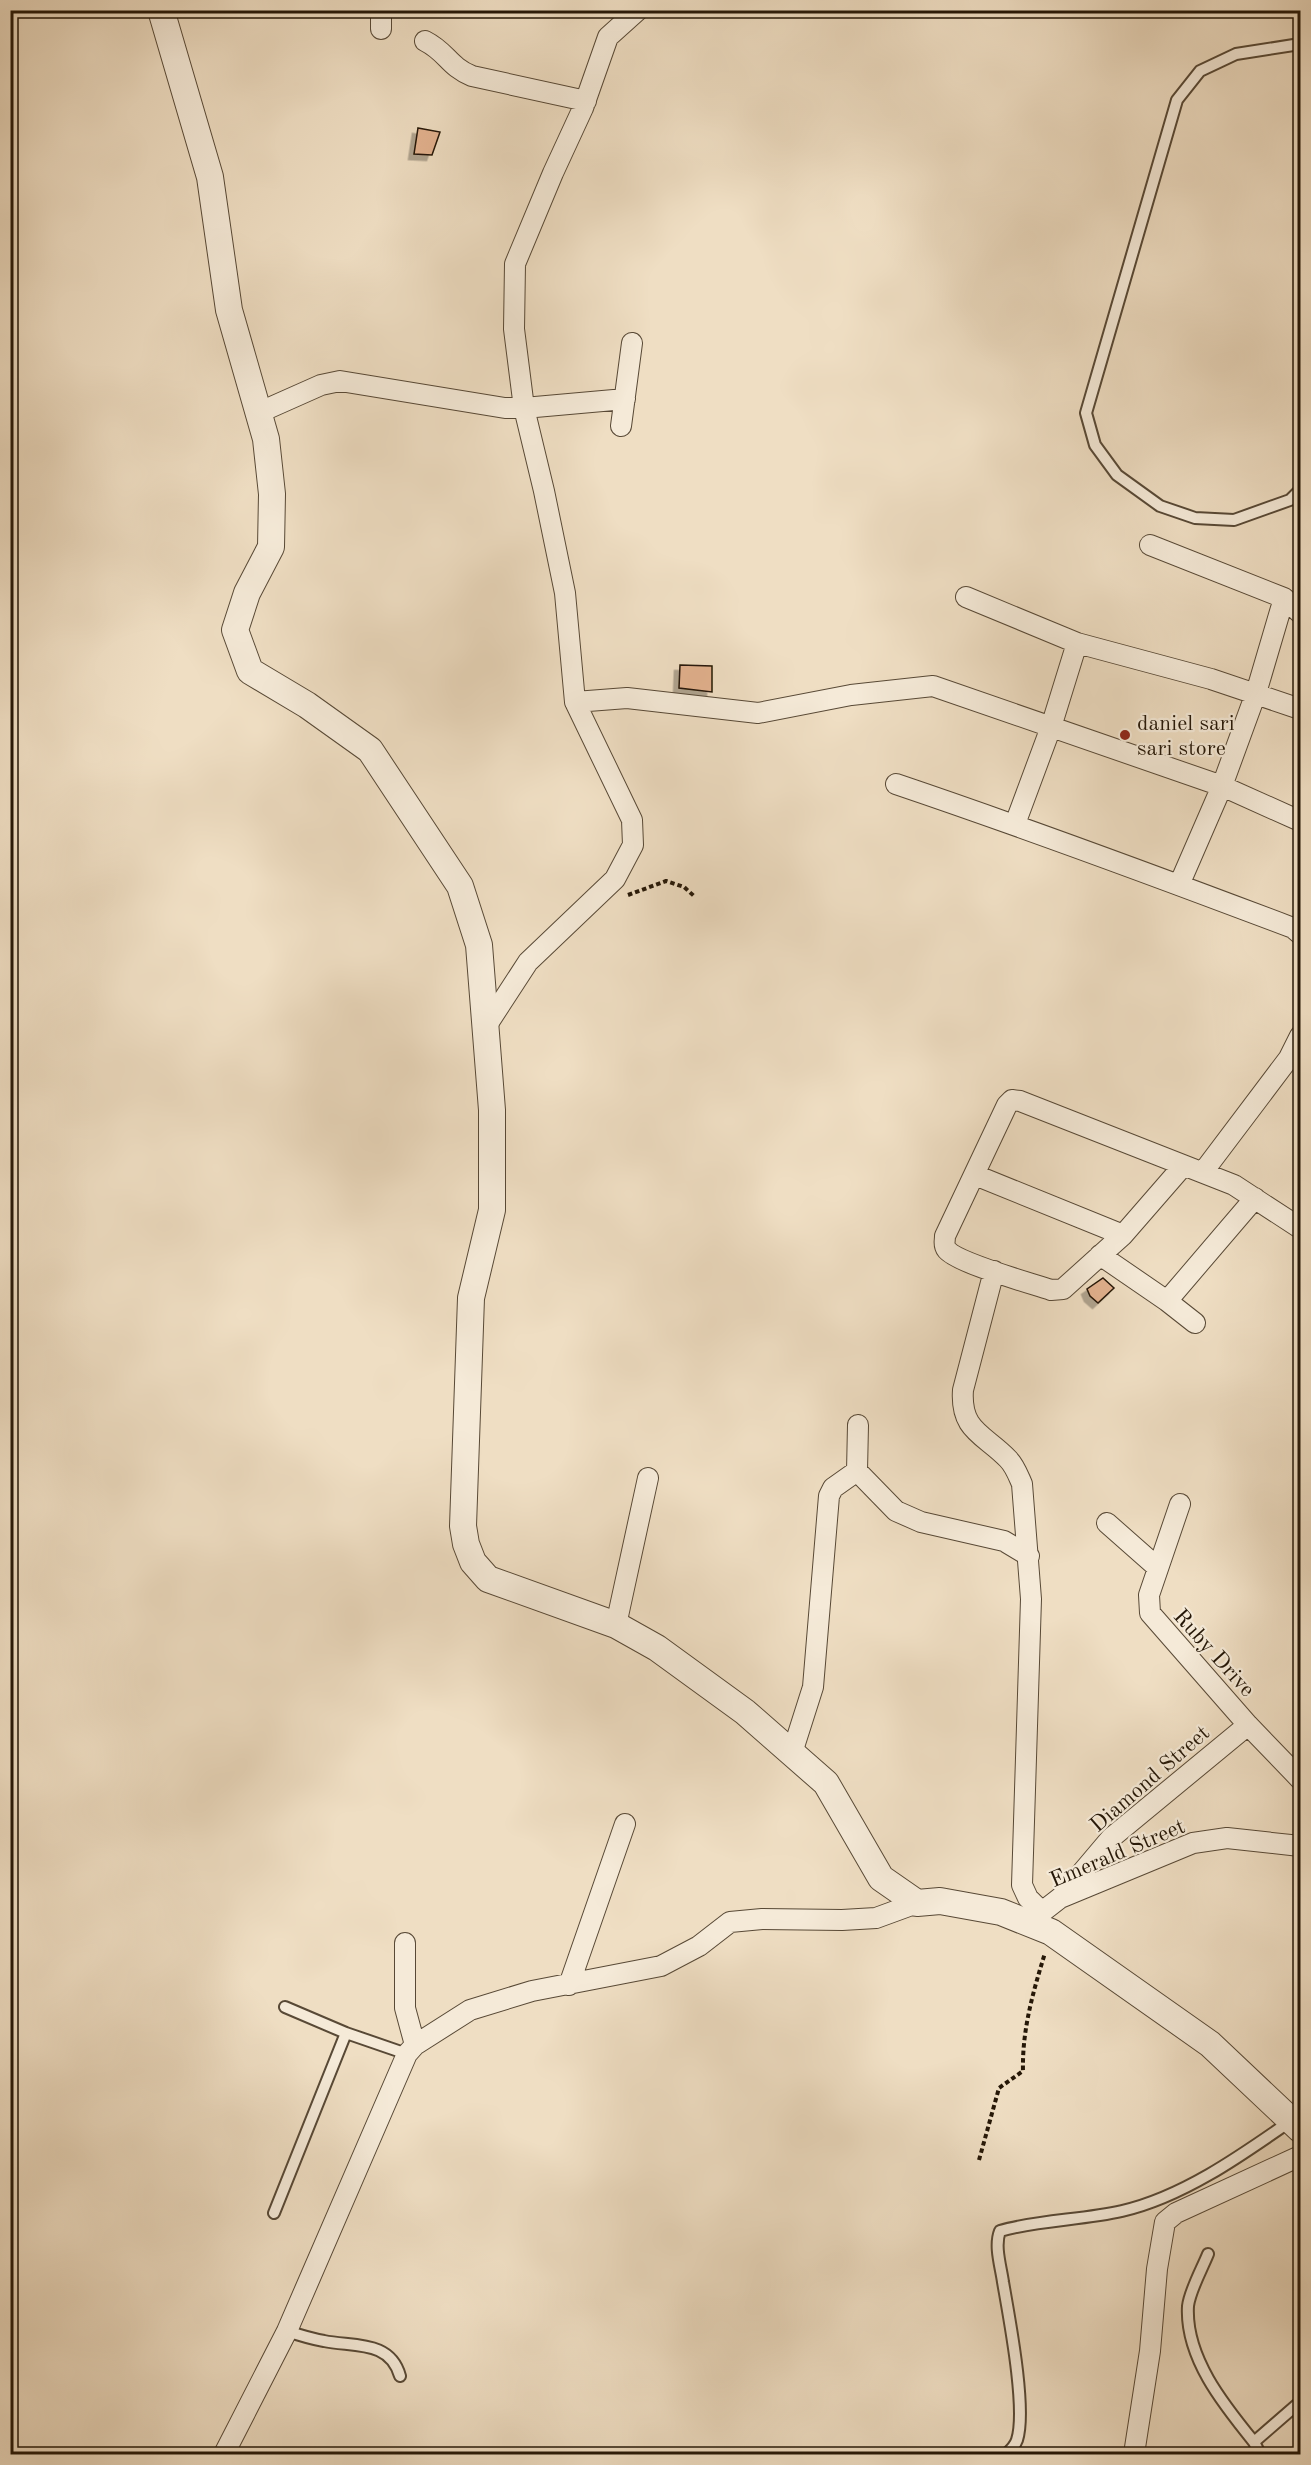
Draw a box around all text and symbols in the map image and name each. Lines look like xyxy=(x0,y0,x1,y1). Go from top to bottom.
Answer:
place label: daniel sari sari store xyxy=(1137,713,1235,760)
marker: daniel sari sari store xyxy=(1118,728,1132,742)
street label: Ruby Drive xyxy=(1169,1605,1258,1701)
street label: Diamond Street xyxy=(1086,1722,1214,1837)
street label: Emerald Street xyxy=(1047,1815,1189,1892)

